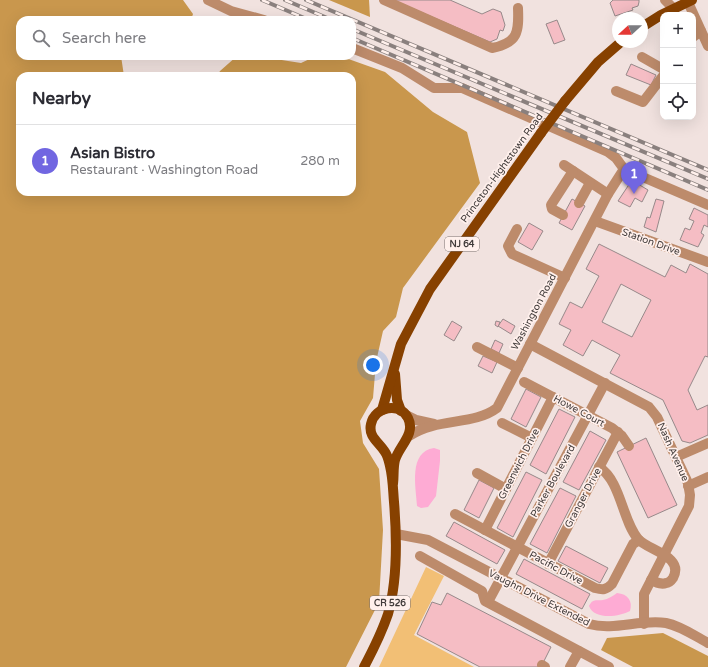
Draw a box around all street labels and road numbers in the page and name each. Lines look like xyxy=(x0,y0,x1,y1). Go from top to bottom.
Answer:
street label: Princeton-Hightstown Road xyxy=(458,111,546,225)
street label: Station Drive xyxy=(620,226,682,258)
road number: NJ 64 xyxy=(445,237,479,251)
street label: Washington Road xyxy=(509,272,559,352)
street label: Howe Court xyxy=(551,393,607,430)
street label: Nash Avenue xyxy=(655,421,691,483)
street label: Greenwich Drive xyxy=(496,426,542,501)
street label: Parker Boulevard xyxy=(528,443,578,519)
street label: Granger Drive xyxy=(562,466,604,530)
street label: Pacific Drive xyxy=(527,549,585,587)
street label: Vaughn Drive Extended xyxy=(486,567,592,629)
road number: CR 526 xyxy=(370,596,410,610)

